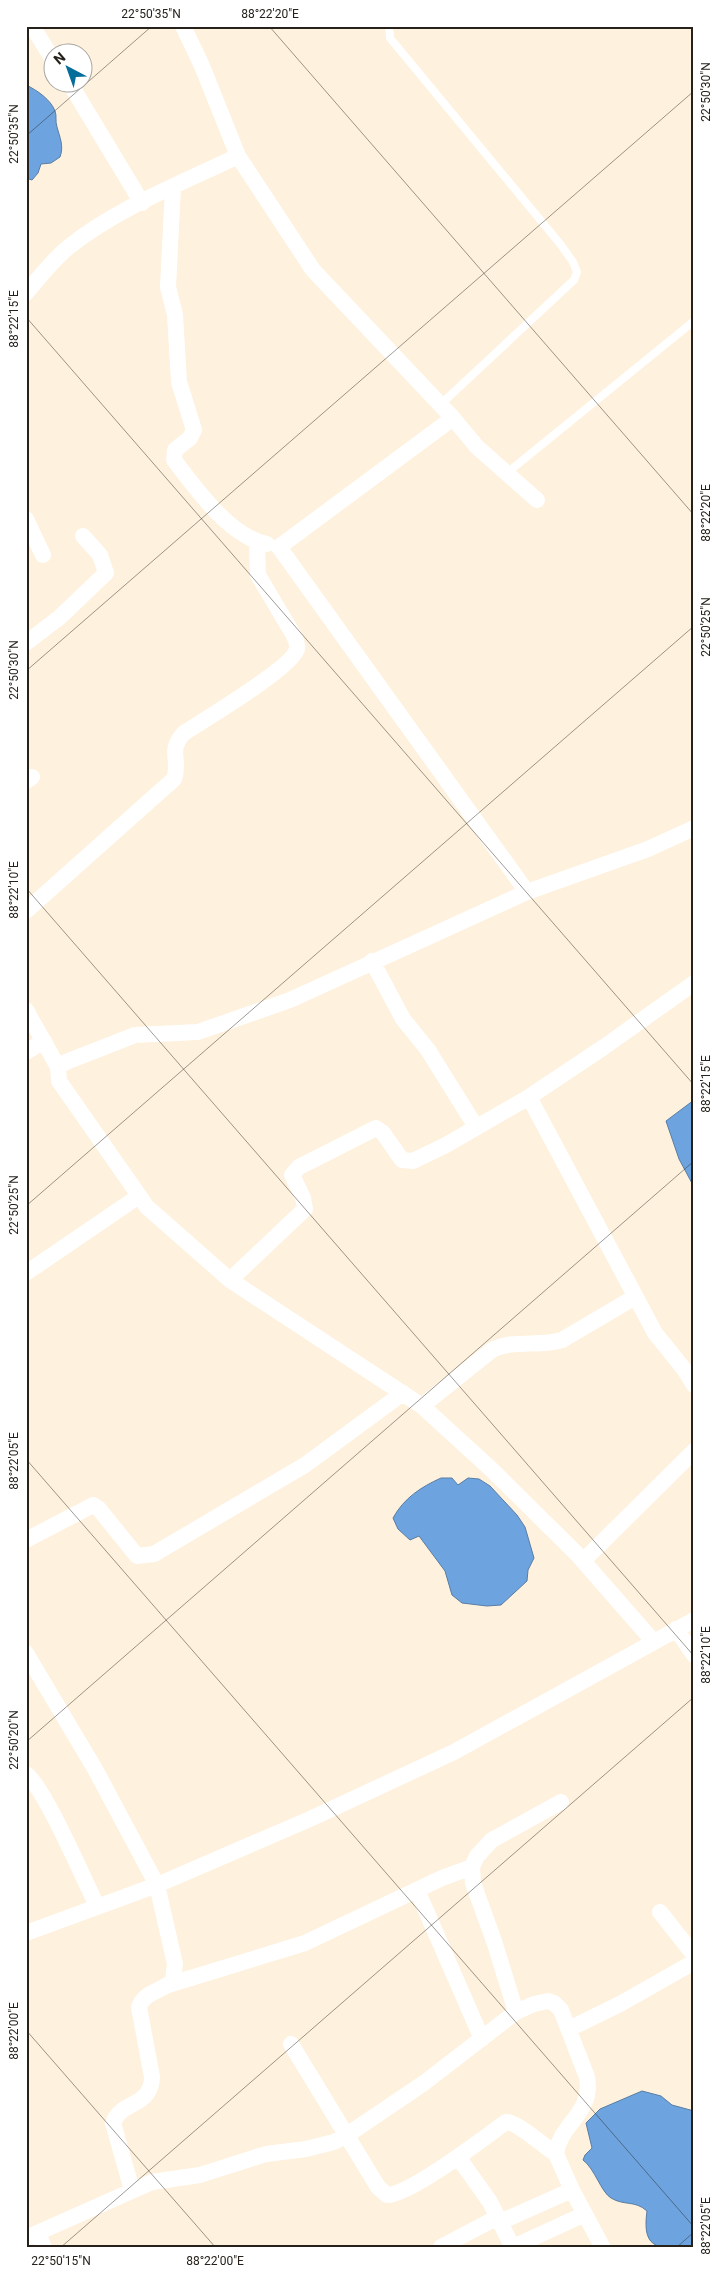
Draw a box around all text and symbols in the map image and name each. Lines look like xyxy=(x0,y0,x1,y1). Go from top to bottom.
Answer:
text: 22°50'35"N xyxy=(121,7,181,21)
text: 88°22'20"E xyxy=(241,7,299,21)
north arrow xyxy=(42,42,92,92)
text: N xyxy=(50,49,68,67)
text: 22°50'30"N xyxy=(699,62,713,122)
text: 22°50'35"N xyxy=(7,104,21,164)
text: 88°22'15"E xyxy=(7,290,21,348)
text: 88°22'20"E xyxy=(699,484,713,542)
text: 22°50'25"N xyxy=(699,597,713,657)
text: 22°50'30"N xyxy=(7,640,21,700)
text: 88°22'10"E xyxy=(7,861,21,919)
text: 88°22'15"E xyxy=(699,1055,713,1113)
text: 22°50'25"N xyxy=(7,1175,21,1235)
text: 88°22'05"E xyxy=(7,1432,21,1490)
text: 88°22'10"E xyxy=(699,1626,713,1684)
text: 22°50'20"N xyxy=(7,1710,21,1770)
text: 88°22'00"E xyxy=(7,2002,21,2060)
text: 88°22'05"E xyxy=(699,2197,713,2255)
text: 22°50'15"N xyxy=(31,2254,91,2268)
text: 88°22'00"E xyxy=(186,2254,244,2268)

